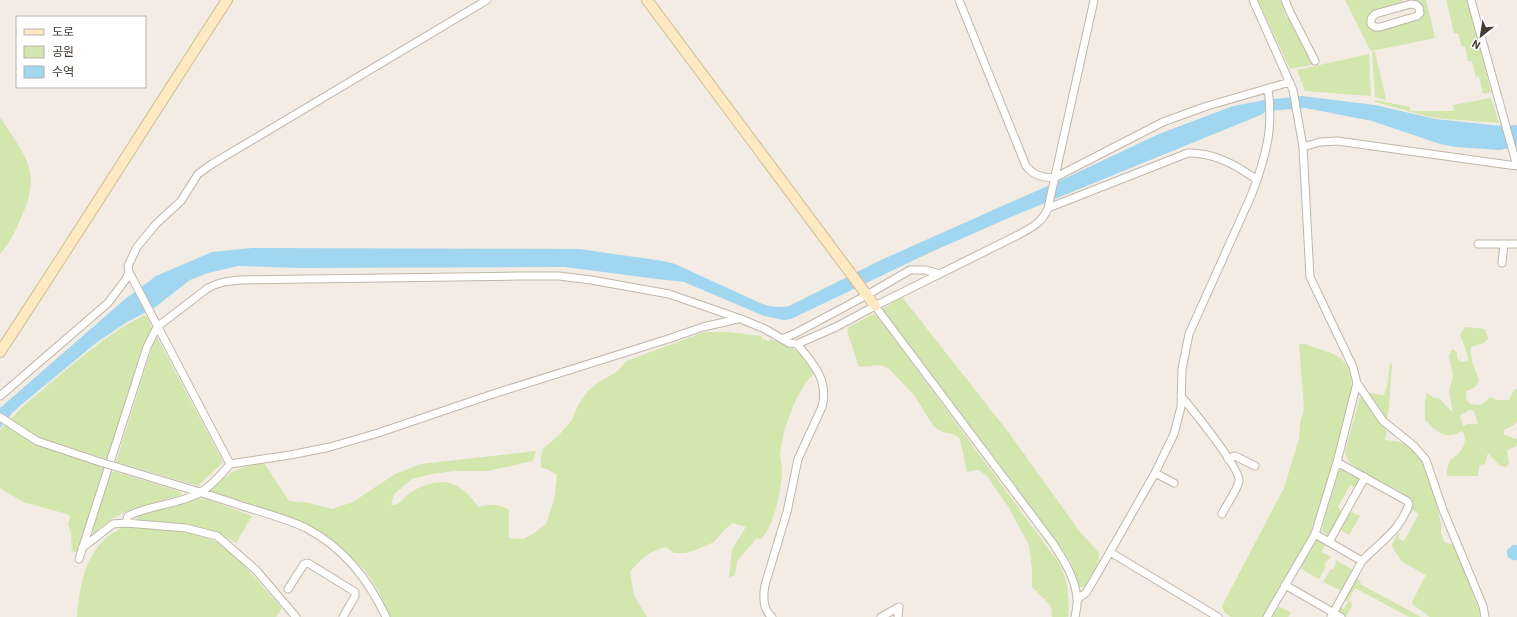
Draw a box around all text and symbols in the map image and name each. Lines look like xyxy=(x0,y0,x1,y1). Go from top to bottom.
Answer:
legend xyxy=(16,16,146,88)
north arrow xyxy=(1461,16,1501,56)
text: 도로 xyxy=(52,24,74,38)
text: N xyxy=(1469,38,1482,53)
text: 공원 xyxy=(52,44,74,58)
text: 수역 xyxy=(52,64,74,78)

